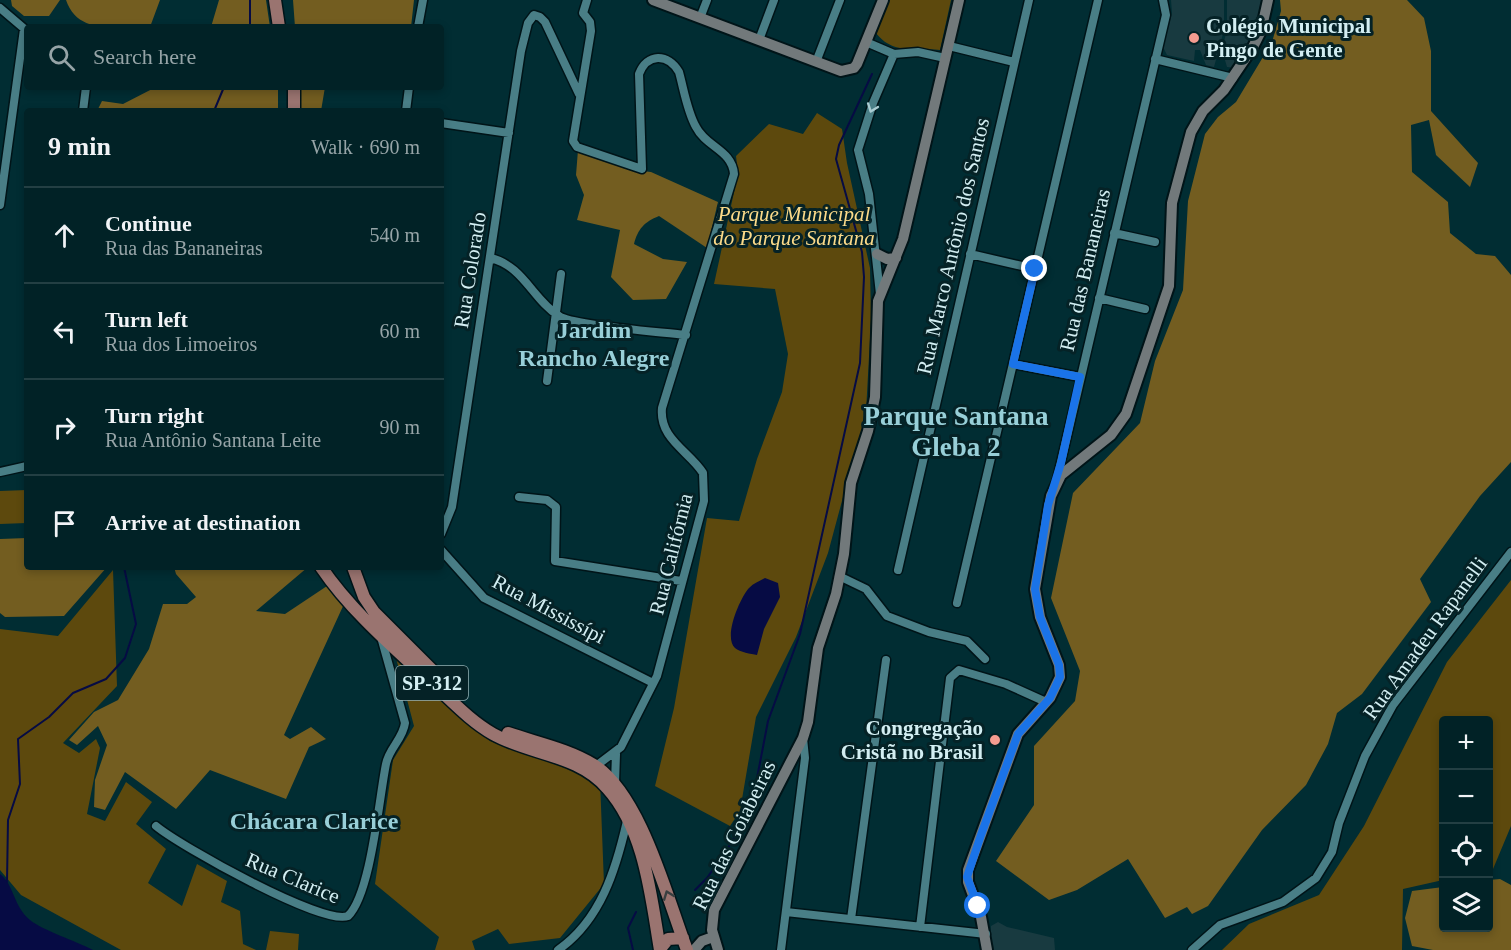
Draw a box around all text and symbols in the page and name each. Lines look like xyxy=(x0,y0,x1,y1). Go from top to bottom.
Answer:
place label: Colégio Municipal Pingo de Gente xyxy=(1206,14,1371,62)
search box xyxy=(24,24,444,90)
marker: Colégio Municipal Pingo de Gente xyxy=(1187,31,1201,45)
icon: search xyxy=(45,41,78,74)
text: Search here xyxy=(93,44,196,69)
one-way arrow xyxy=(866,102,879,113)
street label: Rua Marco Antônio dos Santos xyxy=(912,115,994,377)
text: 9 min xyxy=(48,132,111,161)
text: Walk · 690 m xyxy=(311,136,420,158)
street label: Rua das Bananeiras xyxy=(1055,187,1115,353)
park label: Parque Municipal do Parque Santana xyxy=(713,202,875,250)
street label: Rua Colorado xyxy=(449,210,491,330)
text: Continue xyxy=(105,211,192,236)
icon: ahead xyxy=(48,219,81,252)
text: 540 m xyxy=(369,224,420,246)
text: Rua das Bananeiras xyxy=(105,237,263,259)
route end xyxy=(1021,255,1047,281)
text: Turn left xyxy=(105,307,188,332)
icon: left xyxy=(48,315,81,348)
district label: Jardim Rancho Alegre xyxy=(519,317,670,371)
text: 60 m xyxy=(379,320,420,342)
text: Rua dos Limoeiros xyxy=(105,333,257,355)
district label: Parque Santana Gleba 2 xyxy=(864,401,1049,462)
text: Turn right xyxy=(105,403,204,428)
icon: right xyxy=(48,411,81,444)
text: 90 m xyxy=(379,416,420,438)
text: Rua Antônio Santana Leite xyxy=(105,429,321,451)
street label: Rua Califórnia xyxy=(644,490,698,617)
icon: arrive xyxy=(48,507,81,540)
text: Arrive at destination xyxy=(105,510,301,535)
street label: Rua Amadeu Rapanelli xyxy=(1358,552,1492,724)
street label: Rua Mississípi xyxy=(488,569,610,649)
road number: SP-312 xyxy=(396,666,468,700)
place label: Congregação Cristã no Brasil xyxy=(841,716,983,764)
map controls xyxy=(1439,716,1493,932)
button: + xyxy=(1439,716,1493,770)
marker: Congregação Cristã no Brasil xyxy=(988,733,1002,747)
street label: Rua das Goiabeiras xyxy=(687,756,781,914)
button: − xyxy=(1439,770,1493,824)
district label: Chácara Clarice xyxy=(230,808,399,834)
button: locate xyxy=(1439,824,1493,878)
street label: Rua Clarice xyxy=(242,847,344,909)
button: layers xyxy=(1439,878,1493,932)
one-way arrow xyxy=(662,890,675,900)
route start xyxy=(964,892,990,918)

